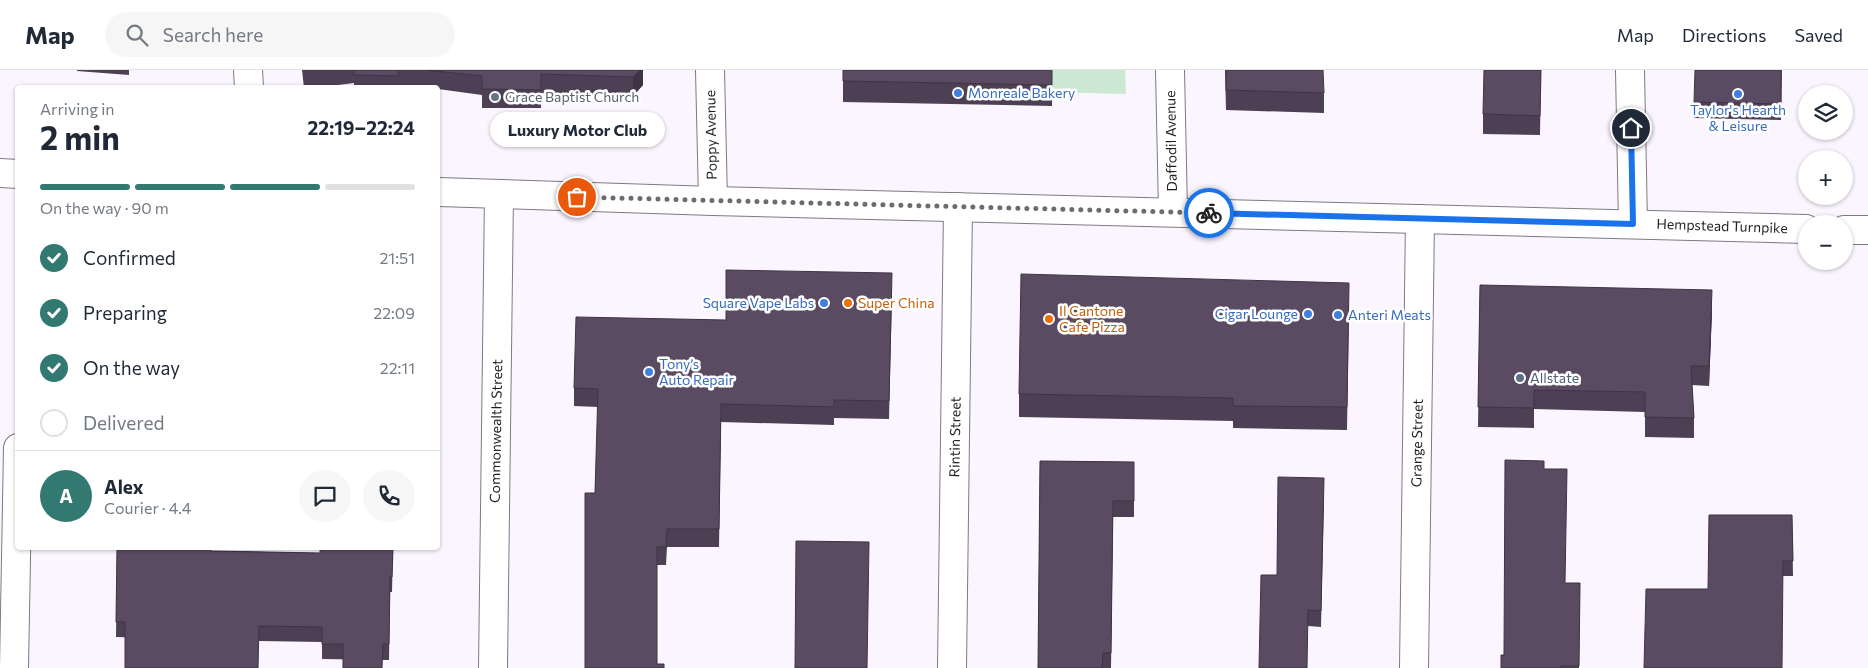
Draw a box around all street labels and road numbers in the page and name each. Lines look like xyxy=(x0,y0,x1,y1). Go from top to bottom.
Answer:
street label: Poppy Avenue xyxy=(701,90,720,180)
street label: Daffodil Avenue xyxy=(1161,90,1180,192)
street label: Hempstead Turnpike xyxy=(1656,215,1788,236)
street label: Commonwealth Street xyxy=(486,359,505,503)
street label: Rintin Street xyxy=(945,396,964,477)
street label: Grange Street xyxy=(1407,399,1426,487)

